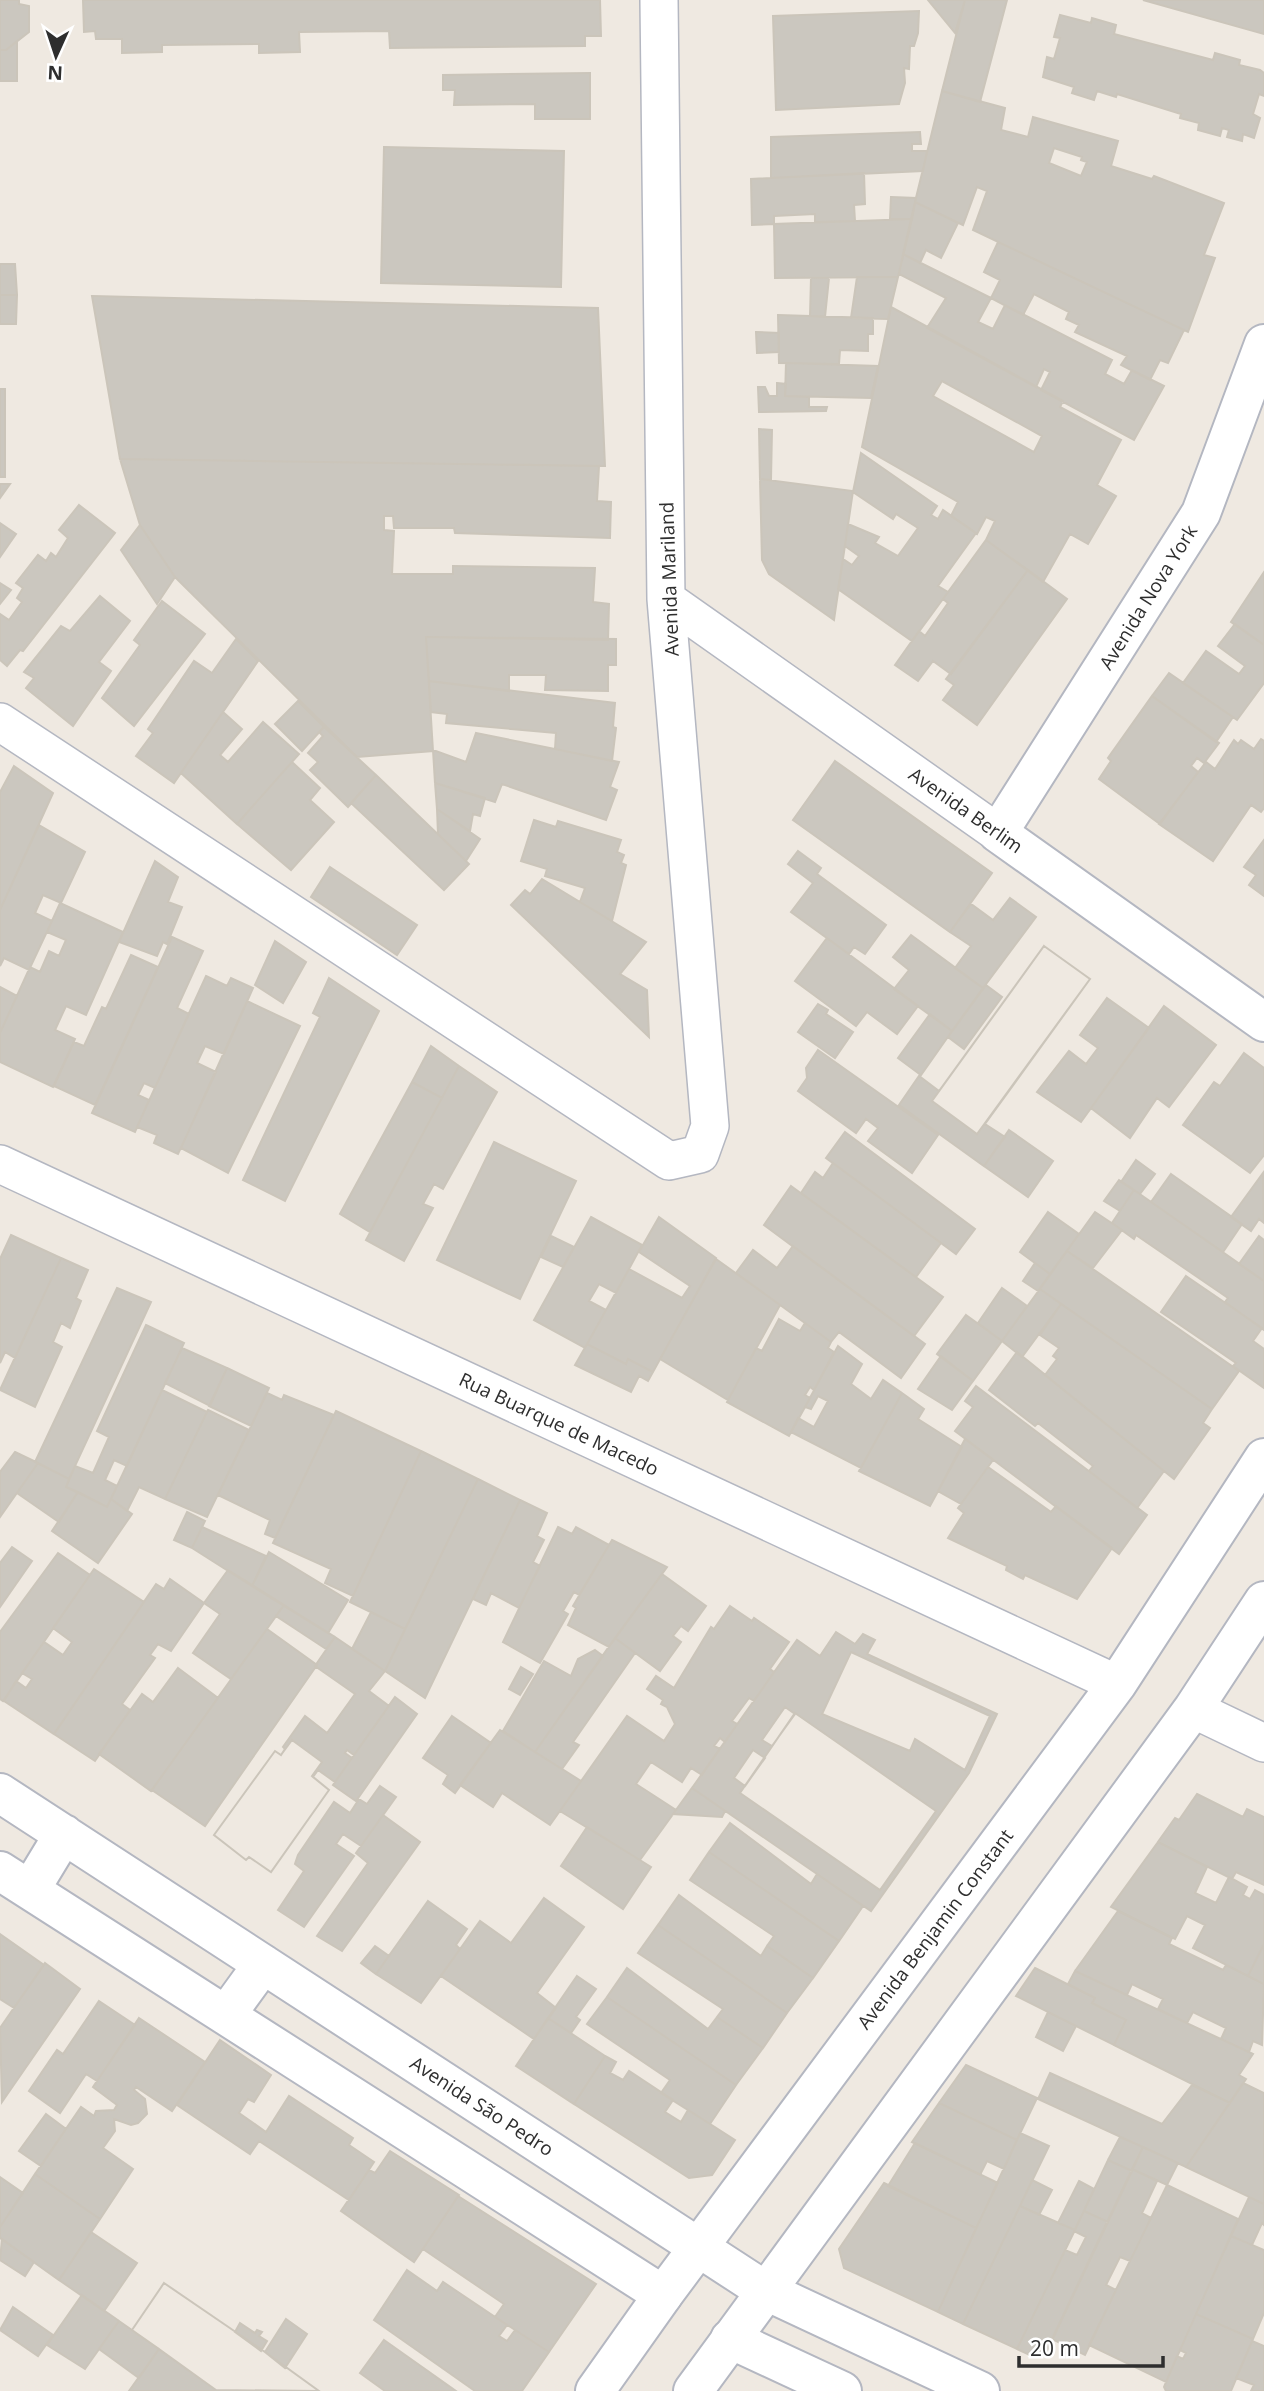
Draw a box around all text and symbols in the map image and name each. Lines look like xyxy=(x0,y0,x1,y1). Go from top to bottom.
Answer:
north arrow xyxy=(21,21,91,91)
text: N xyxy=(47,60,64,86)
street label: Avenida Mariland xyxy=(653,501,685,657)
street label: Avenida Nova York xyxy=(1093,520,1203,674)
street label: Avenida Berlim xyxy=(904,761,1028,859)
street label: Rua Buarque de Macedo xyxy=(455,1366,663,1482)
street label: Avenida Benjamin Constant xyxy=(851,1823,1019,2034)
street label: Avenida São Pedro xyxy=(405,2050,559,2162)
scale bar xyxy=(1019,2324,1162,2368)
text: 20 m xyxy=(1030,2334,1079,2362)

